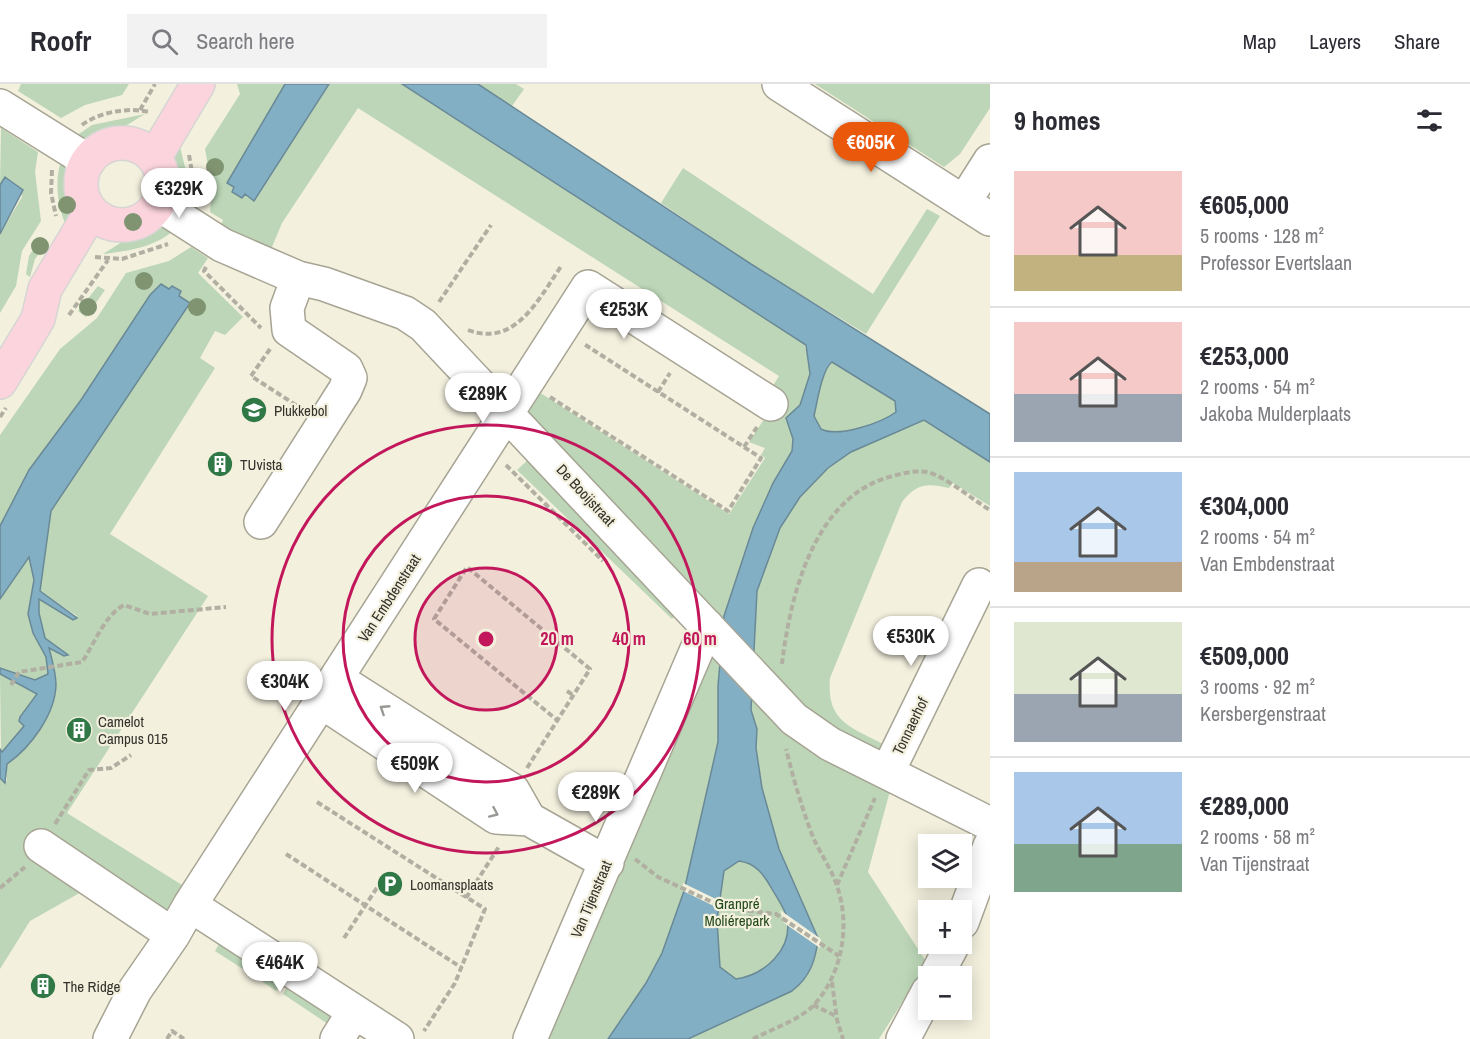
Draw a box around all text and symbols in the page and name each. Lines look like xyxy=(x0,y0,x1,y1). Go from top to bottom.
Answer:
search box xyxy=(127,14,547,68)
text: Roofr xyxy=(30,22,91,60)
icon: search xyxy=(148,25,181,58)
text: Search here xyxy=(196,26,295,56)
text: Map xyxy=(1243,27,1276,56)
text: Layers xyxy=(1309,27,1361,56)
text: Share xyxy=(1394,27,1440,56)
text: 9 homes xyxy=(1014,103,1101,138)
icon: filters xyxy=(1413,104,1446,137)
pin: €605K xyxy=(829,122,913,173)
text: €605K xyxy=(847,128,895,155)
pin: €329K xyxy=(137,168,221,219)
text: €329K xyxy=(155,174,203,201)
text: €605,000 xyxy=(1200,187,1289,222)
icon: home xyxy=(1062,195,1134,267)
text: 5 rooms · 128 m² xyxy=(1200,222,1324,249)
text: Professor Evertslaan xyxy=(1200,249,1352,276)
pin: €253K xyxy=(582,289,666,340)
text: €253K xyxy=(600,295,648,322)
text: €253,000 xyxy=(1200,338,1289,373)
icon: home xyxy=(1062,346,1134,418)
pin: €289K xyxy=(441,373,525,424)
text: 2 rooms · 54 m² xyxy=(1200,373,1315,400)
text: €289K xyxy=(459,379,507,406)
school or university icon: Plukkebol xyxy=(239,395,269,425)
place label: Plukkebol xyxy=(274,400,327,421)
text: Jakoba Mulderplaats xyxy=(1200,400,1351,427)
building icon: TUvista xyxy=(205,449,235,479)
place label: TUvista xyxy=(240,454,283,475)
street label: De Booijstraat xyxy=(552,459,621,531)
text: €304,000 xyxy=(1200,488,1289,523)
icon: home xyxy=(1062,496,1134,568)
text: 2 rooms · 54 m² xyxy=(1200,523,1315,550)
street label: Van Embdenstraat xyxy=(353,549,426,646)
text: Van Embdenstraat xyxy=(1200,550,1335,577)
pin: €530K xyxy=(869,616,953,667)
text: €530K xyxy=(887,622,935,649)
text: 20 m xyxy=(540,626,574,651)
text: 40 m xyxy=(612,626,646,651)
text: 60 m xyxy=(683,626,717,651)
centre of rings xyxy=(476,629,496,649)
text: €509,000 xyxy=(1200,638,1289,673)
icon: home xyxy=(1062,646,1134,718)
pin: €304K xyxy=(243,661,327,712)
text: €304K xyxy=(261,667,309,694)
text: 3 rooms · 92 m² xyxy=(1200,673,1315,700)
street label: Tonnaerhof xyxy=(887,693,933,758)
text: Kersbergenstraat xyxy=(1200,700,1326,727)
one-way arrow xyxy=(380,705,390,717)
place label: Camelot Campus 015 xyxy=(98,711,168,749)
building icon: Camelot Campus 015 xyxy=(64,715,94,745)
pin: €509K xyxy=(373,743,457,794)
text: €509K xyxy=(391,749,439,776)
pin: €289K xyxy=(554,772,638,823)
text: €289K xyxy=(572,778,620,805)
text: €289,000 xyxy=(1200,788,1289,823)
icon: home xyxy=(1062,796,1134,868)
one-way arrow xyxy=(488,806,499,818)
text: 2 rooms · 58 m² xyxy=(1200,823,1315,850)
map controls xyxy=(918,834,972,1020)
button: layers xyxy=(918,834,972,888)
text: Van Tijenstraat xyxy=(1200,850,1309,877)
street label: Van Tijenstraat xyxy=(565,857,617,941)
parking icon: Loomansplaats xyxy=(375,869,405,899)
place label: Loomansplaats xyxy=(410,874,493,895)
park label: Granpré Moliérepark xyxy=(705,893,770,931)
button: + xyxy=(918,900,972,954)
pin: €464K xyxy=(238,942,322,993)
text: €464K xyxy=(256,948,304,975)
button: − xyxy=(918,966,972,1020)
building icon: The Ridge xyxy=(28,971,58,1001)
place label: The Ridge xyxy=(63,976,121,997)

